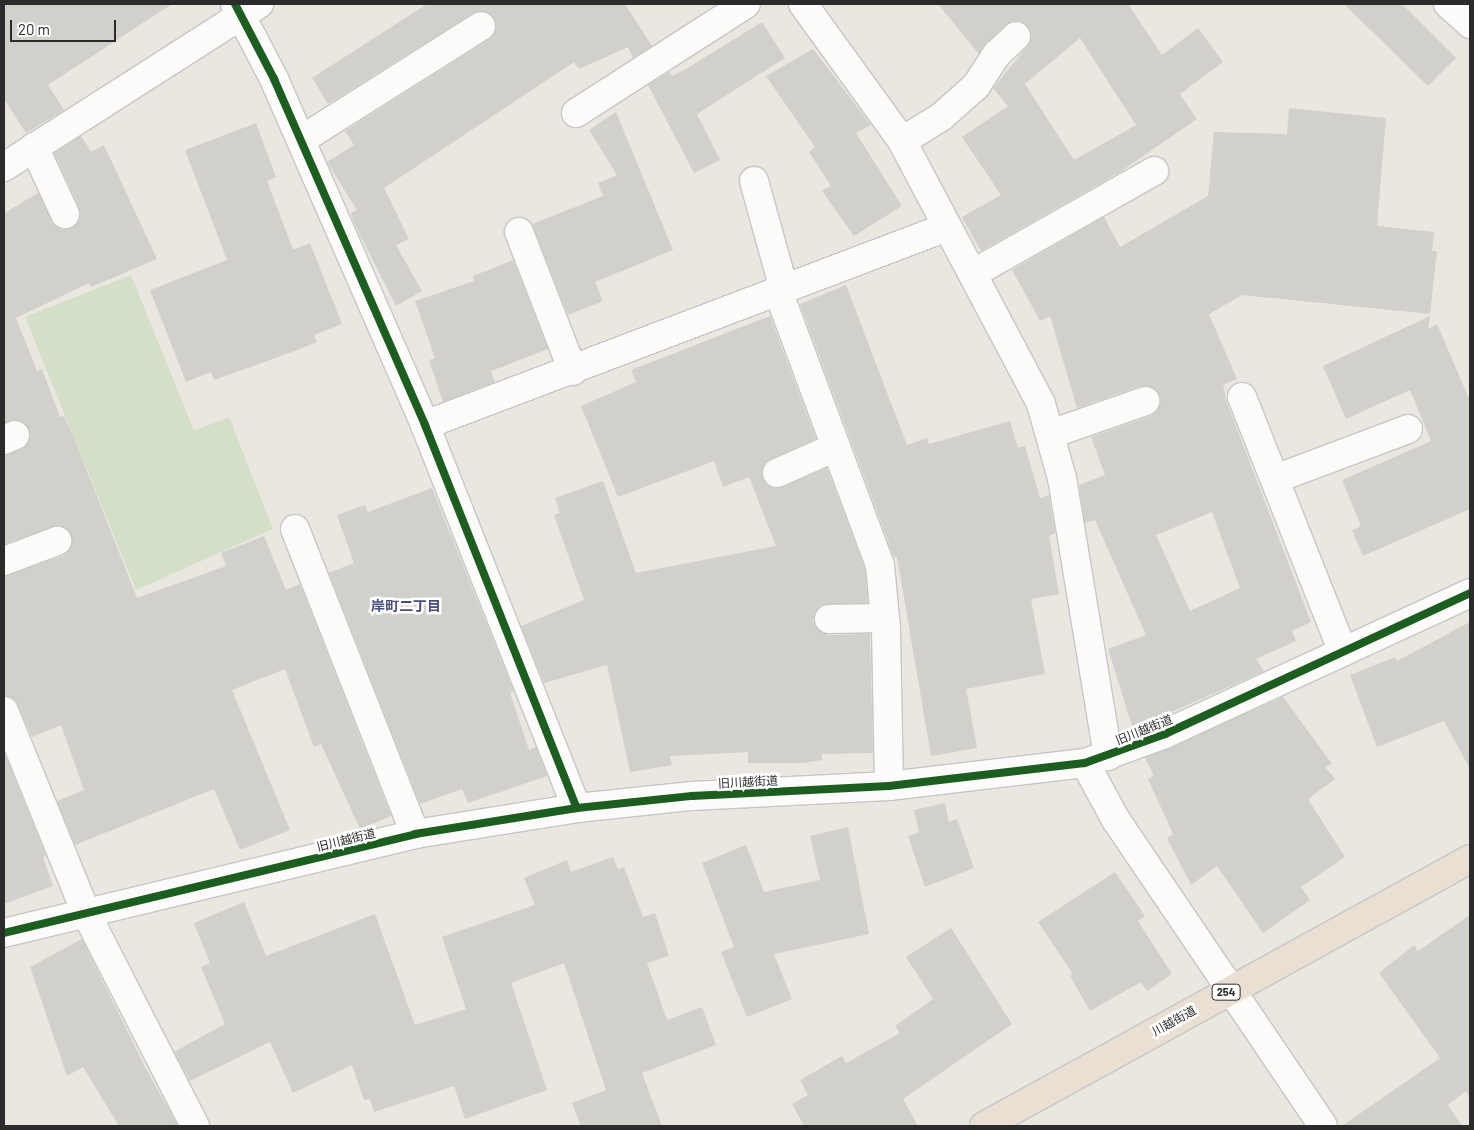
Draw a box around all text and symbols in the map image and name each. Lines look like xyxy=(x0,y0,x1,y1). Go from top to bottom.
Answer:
scale bar xyxy=(12,10,119,42)
text: 20 m xyxy=(18,20,50,38)
district label: 岸町二丁目 xyxy=(371,598,441,614)
street label: 旧川越街道 xyxy=(1113,712,1175,748)
street label: 旧川越街道 xyxy=(718,773,778,791)
street label: 旧川越街道 xyxy=(315,826,377,854)
road number: 254 xyxy=(1211,984,1241,1000)
street label: 川越街道 xyxy=(1150,1003,1198,1039)

